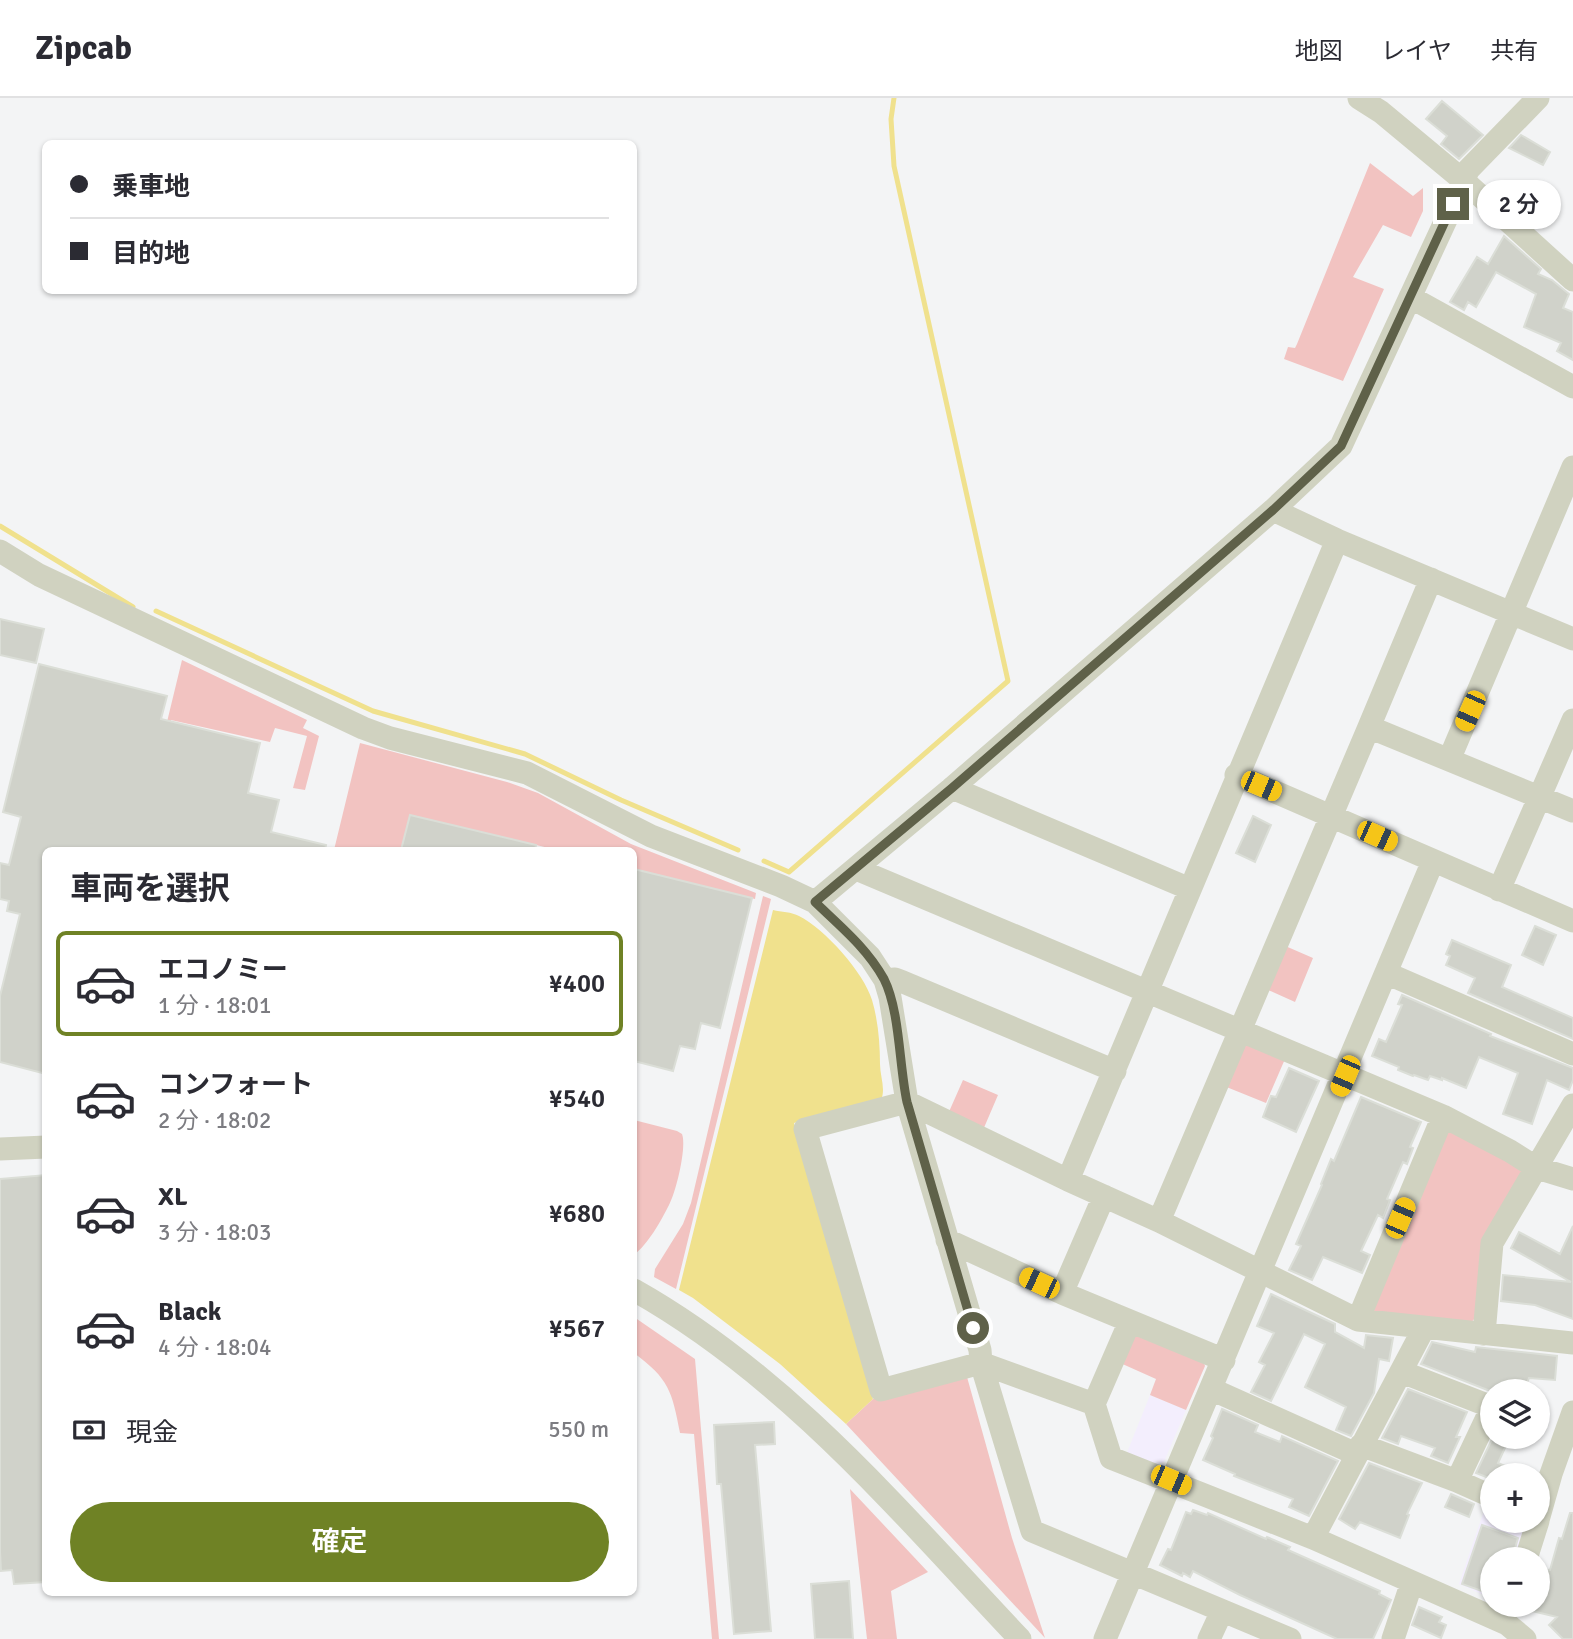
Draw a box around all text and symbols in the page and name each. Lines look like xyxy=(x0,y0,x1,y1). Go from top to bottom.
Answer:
text: Zipcab xyxy=(35,28,132,69)
text: 地図 xyxy=(1295,36,1343,66)
text: レイヤ xyxy=(1381,36,1452,66)
text: 共有 xyxy=(1490,36,1538,66)
text: 乗車地 xyxy=(112,171,190,203)
callout: 2 分 xyxy=(1478,180,1562,228)
route end xyxy=(1437,188,1469,220)
text: 2 分 xyxy=(1499,190,1539,219)
text: 目的地 xyxy=(112,238,190,270)
car xyxy=(1452,688,1489,734)
car xyxy=(1238,768,1285,804)
car xyxy=(1354,818,1401,854)
text: 車両を選択 xyxy=(70,869,230,908)
icon: car xyxy=(74,952,137,1015)
text: エコノミー xyxy=(158,954,288,986)
text: ¥400 xyxy=(549,968,605,1000)
text: 1 分 · 18:01 xyxy=(158,991,271,1020)
car xyxy=(1328,1053,1363,1099)
icon: car xyxy=(74,1067,137,1130)
text: コンフォート xyxy=(158,1069,313,1101)
text: ¥540 xyxy=(549,1083,605,1115)
text: 2 分 · 18:02 xyxy=(158,1106,271,1135)
text: XL xyxy=(158,1181,188,1213)
icon: car xyxy=(74,1182,137,1245)
car xyxy=(1383,1195,1418,1241)
text: ¥680 xyxy=(549,1198,605,1230)
text: 3 分 · 18:03 xyxy=(158,1218,271,1247)
car xyxy=(1016,1265,1063,1301)
text: Black xyxy=(158,1296,221,1328)
icon: car xyxy=(74,1297,137,1360)
route start xyxy=(957,1312,989,1344)
text: ¥567 xyxy=(549,1313,605,1345)
text: 4 分 · 18:04 xyxy=(158,1333,271,1362)
map controls xyxy=(1480,1379,1550,1617)
button: layers xyxy=(1480,1379,1550,1449)
icon: cash xyxy=(70,1411,108,1449)
text: 550 m xyxy=(548,1415,609,1444)
text: 現金 xyxy=(126,1417,178,1449)
car xyxy=(1148,1462,1195,1498)
button: + xyxy=(1480,1463,1550,1533)
button: 確定 xyxy=(70,1502,609,1582)
button: − xyxy=(1480,1547,1550,1617)

